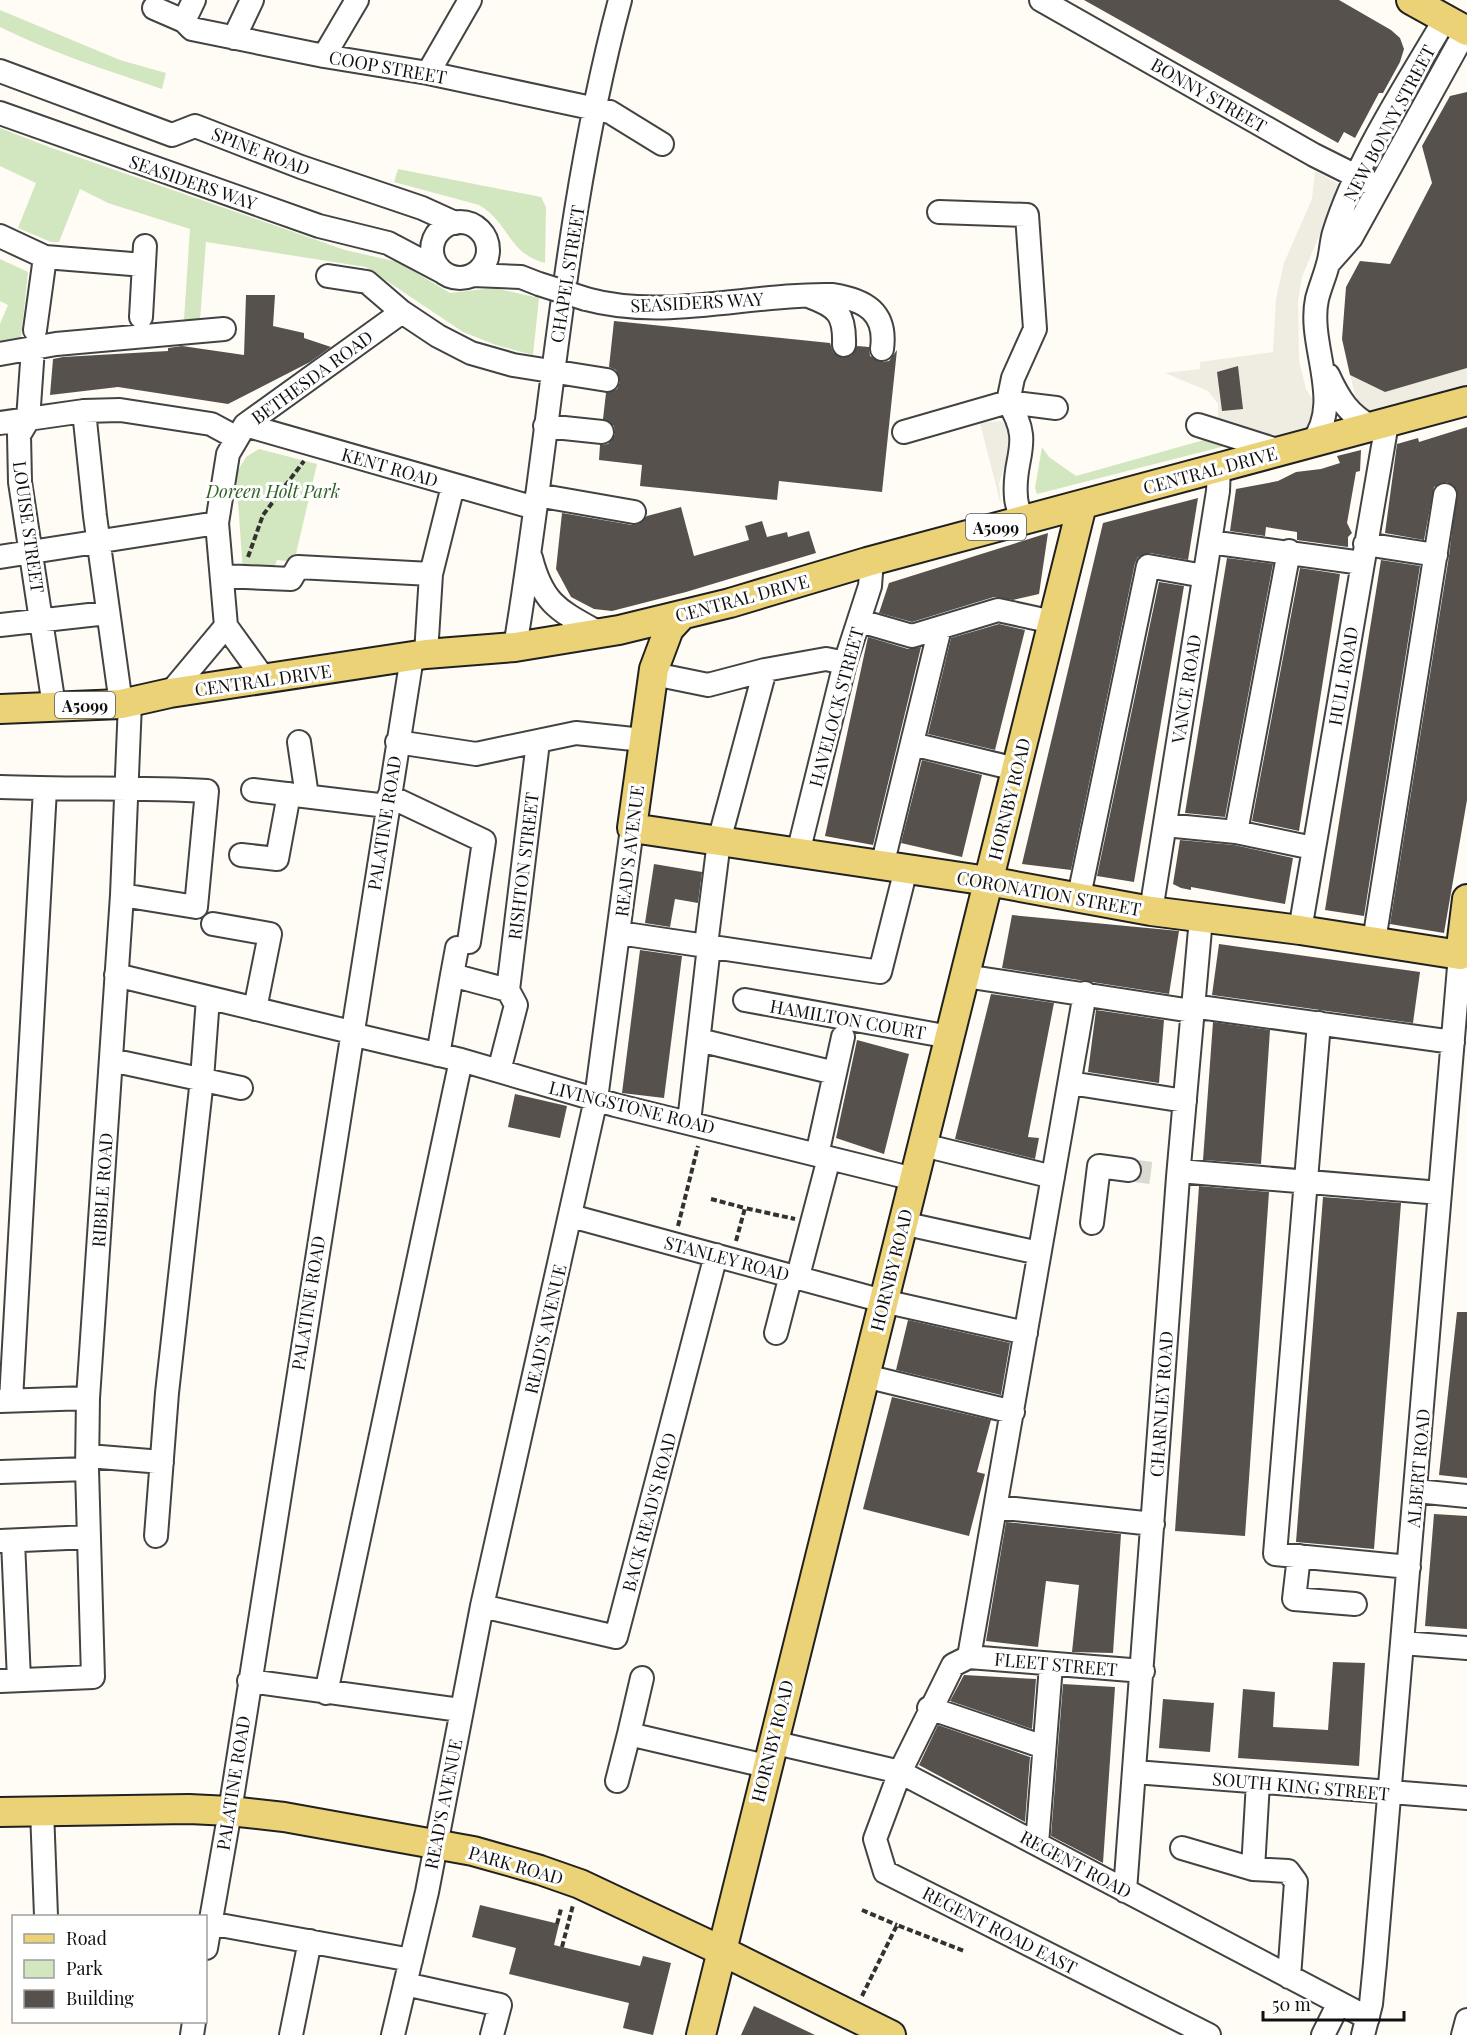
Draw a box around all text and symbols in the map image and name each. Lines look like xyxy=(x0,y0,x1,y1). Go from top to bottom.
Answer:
street label: NEW BONNY STREET xyxy=(1338,41,1440,205)
street label: COOP STREET xyxy=(327,45,449,89)
street label: BONNY STREET xyxy=(1147,52,1271,138)
street label: SPINE ROAD xyxy=(209,121,313,181)
street label: SEASIDERS WAY xyxy=(126,149,260,215)
street label: CHAPEL STREET xyxy=(544,203,590,345)
street label: SEASIDERS WAY xyxy=(630,287,765,317)
street label: BETHESDA ROAD xyxy=(246,325,378,429)
street label: CENTRAL DRIVE xyxy=(1140,441,1280,499)
street label: KENT ROAD xyxy=(339,442,441,492)
street label: LOUISE STREET xyxy=(8,459,50,595)
park label: Doreen Holt Park xyxy=(205,479,340,503)
road number: A5099 xyxy=(966,514,1026,540)
street label: CENTRAL DRIVE xyxy=(672,569,812,627)
street label: HAVELOCK STREET xyxy=(803,624,869,790)
street label: HULL ROAD xyxy=(1322,625,1364,727)
street label: VANCE ROAD xyxy=(1165,633,1206,746)
street label: CENTRAL DRIVE xyxy=(193,659,333,701)
road number: A5099 xyxy=(55,692,115,718)
street label: HORNBY ROAD xyxy=(982,735,1036,863)
street label: PALATINE ROAD xyxy=(362,754,406,892)
street label: READ'S AVENUE xyxy=(609,784,649,918)
street label: RISHTON STREET xyxy=(502,791,544,941)
street label: CORONATION STREET xyxy=(955,865,1143,921)
street label: HAMILTON COURT xyxy=(768,993,928,1045)
street label: LIVINGSTONE ROAD xyxy=(546,1075,718,1139)
street label: RIBBLE ROAD xyxy=(86,1132,118,1248)
street label: HORNBY ROAD xyxy=(864,1206,918,1334)
street label: STANLEY ROAD xyxy=(662,1230,792,1286)
street label: PALATINE ROAD xyxy=(286,1234,330,1372)
street label: READ'S AVENUE xyxy=(518,1262,572,1396)
street label: CHARNLEY ROAD xyxy=(1144,1330,1178,1478)
street label: ALBERT ROAD xyxy=(1401,1408,1435,1529)
street label: BACK READ'S ROAD xyxy=(616,1430,682,1594)
street label: FLEET STREET xyxy=(993,1647,1119,1681)
street label: HORNBY ROAD xyxy=(745,1677,799,1805)
street label: PALATINE ROAD xyxy=(211,1714,255,1852)
street label: READ'S AVENUE xyxy=(419,1737,467,1871)
street label: SOUTH KING STREET xyxy=(1211,1766,1391,1806)
street label: REGENT ROAD xyxy=(1016,1825,1136,1903)
street label: PARK ROAD xyxy=(466,1840,566,1890)
street label: REGENT ROAD EAST xyxy=(919,1881,1081,1979)
legend xyxy=(12,1915,207,2023)
text: Road xyxy=(66,1926,107,1950)
text: Park xyxy=(66,1956,103,1980)
scale bar xyxy=(1263,1984,1404,2022)
text: Building xyxy=(66,1986,134,2010)
text: 50 m xyxy=(1272,1992,1311,2016)

